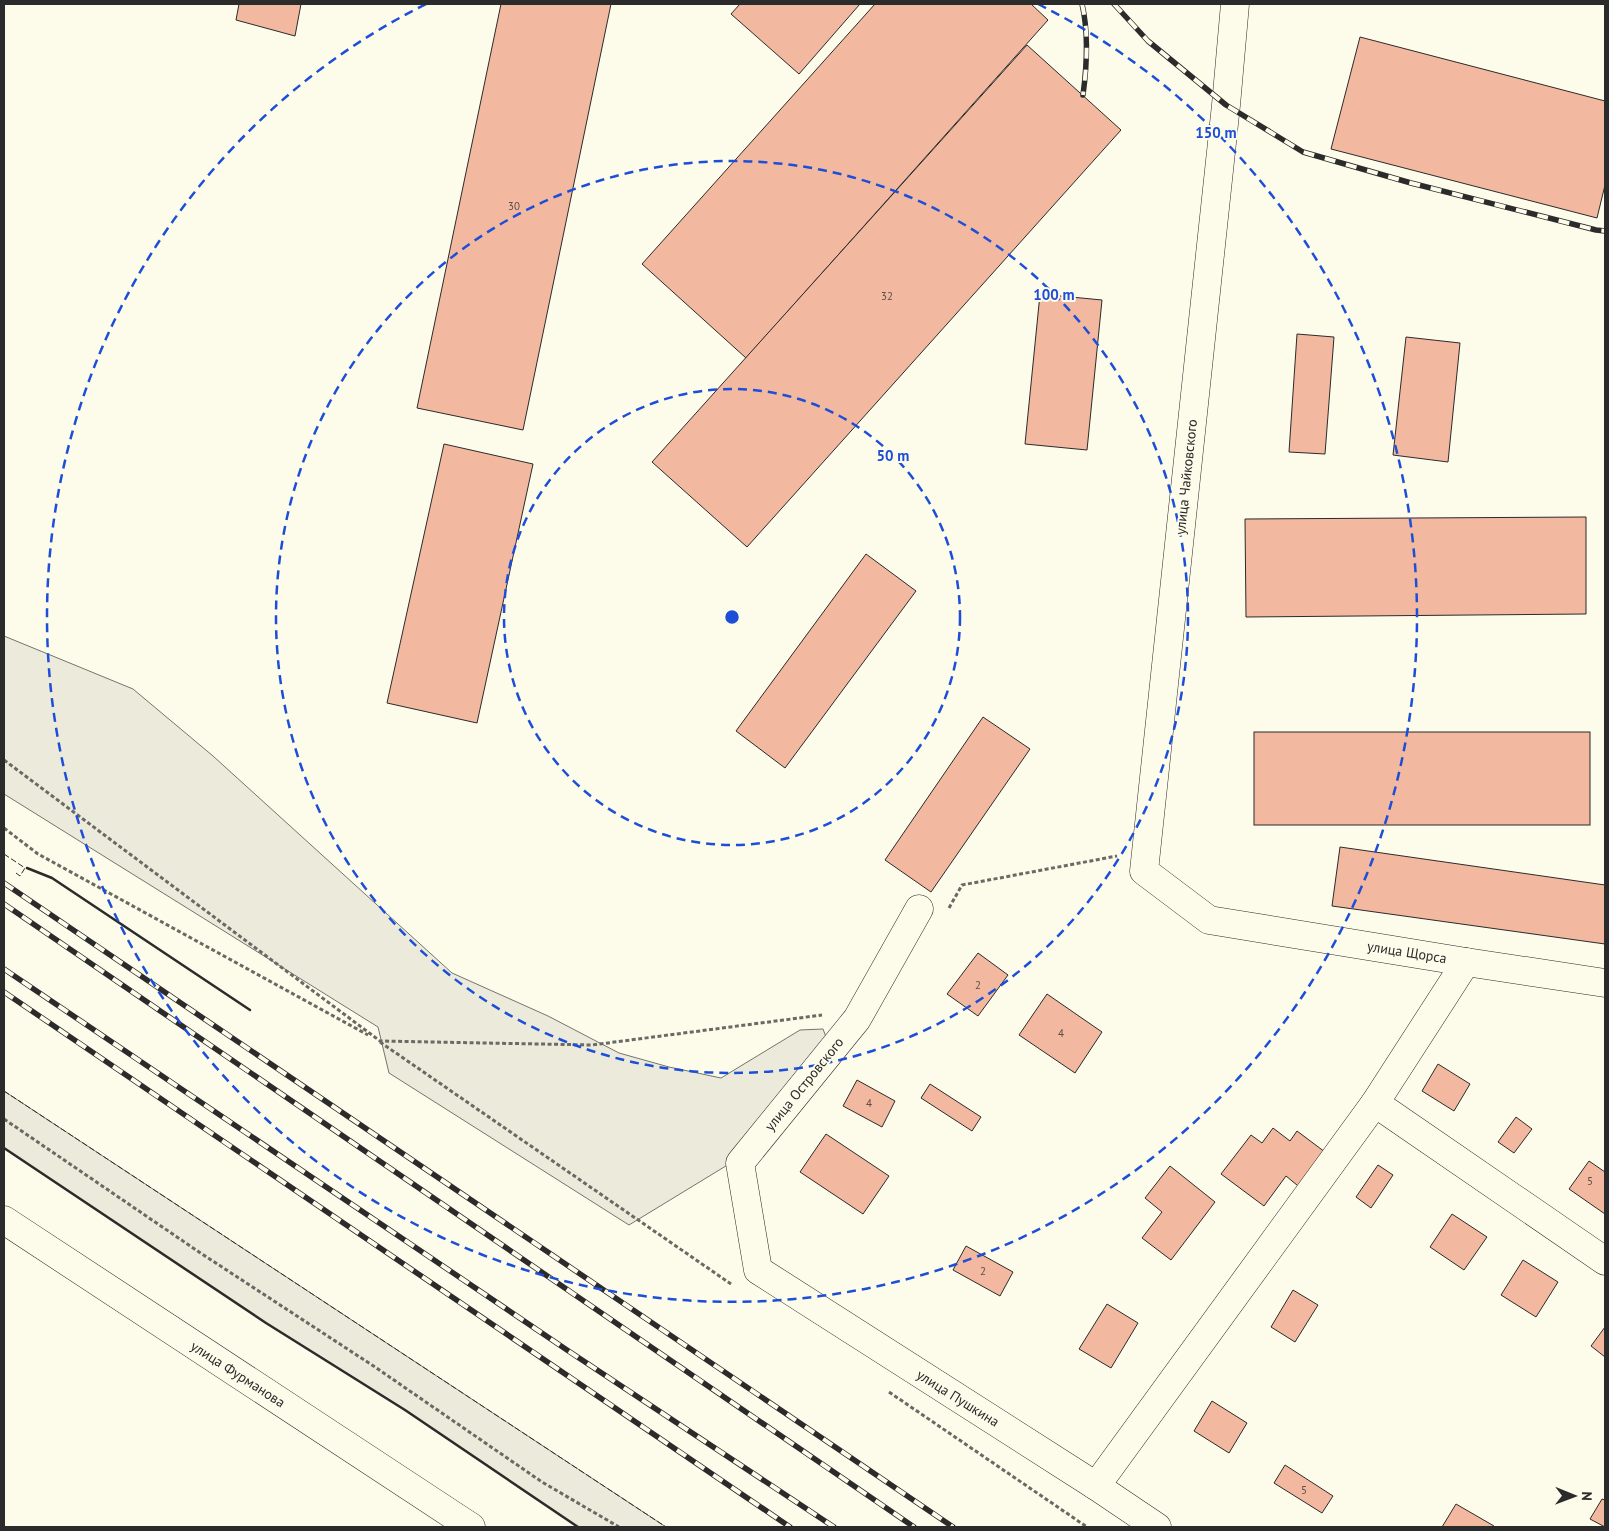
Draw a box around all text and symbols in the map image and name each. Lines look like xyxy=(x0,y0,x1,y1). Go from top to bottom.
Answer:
text: 150 m xyxy=(1195,123,1237,142)
house number: 30 xyxy=(508,199,520,213)
text: 100 m xyxy=(1033,285,1075,304)
house number: 32 xyxy=(881,289,893,303)
street label: улица Чайковского xyxy=(1171,418,1201,536)
text: 50 m xyxy=(877,446,909,465)
centre of rings xyxy=(723,608,741,626)
street label: улица Щорса xyxy=(1366,937,1448,967)
house number: 2 xyxy=(975,978,981,992)
house number: 4 xyxy=(1058,1026,1064,1040)
street label: улица Островского xyxy=(761,1033,847,1135)
house number: 4 xyxy=(866,1096,872,1110)
house number: 5 xyxy=(1587,1174,1593,1188)
house number: 2 xyxy=(980,1264,986,1278)
street label: улица Фурманова xyxy=(187,1337,289,1411)
street label: улица Пушкина xyxy=(913,1365,1003,1431)
north arrow xyxy=(1549,1471,1599,1521)
house number: 5 xyxy=(1301,1483,1307,1497)
text: N xyxy=(1578,1491,1596,1501)

